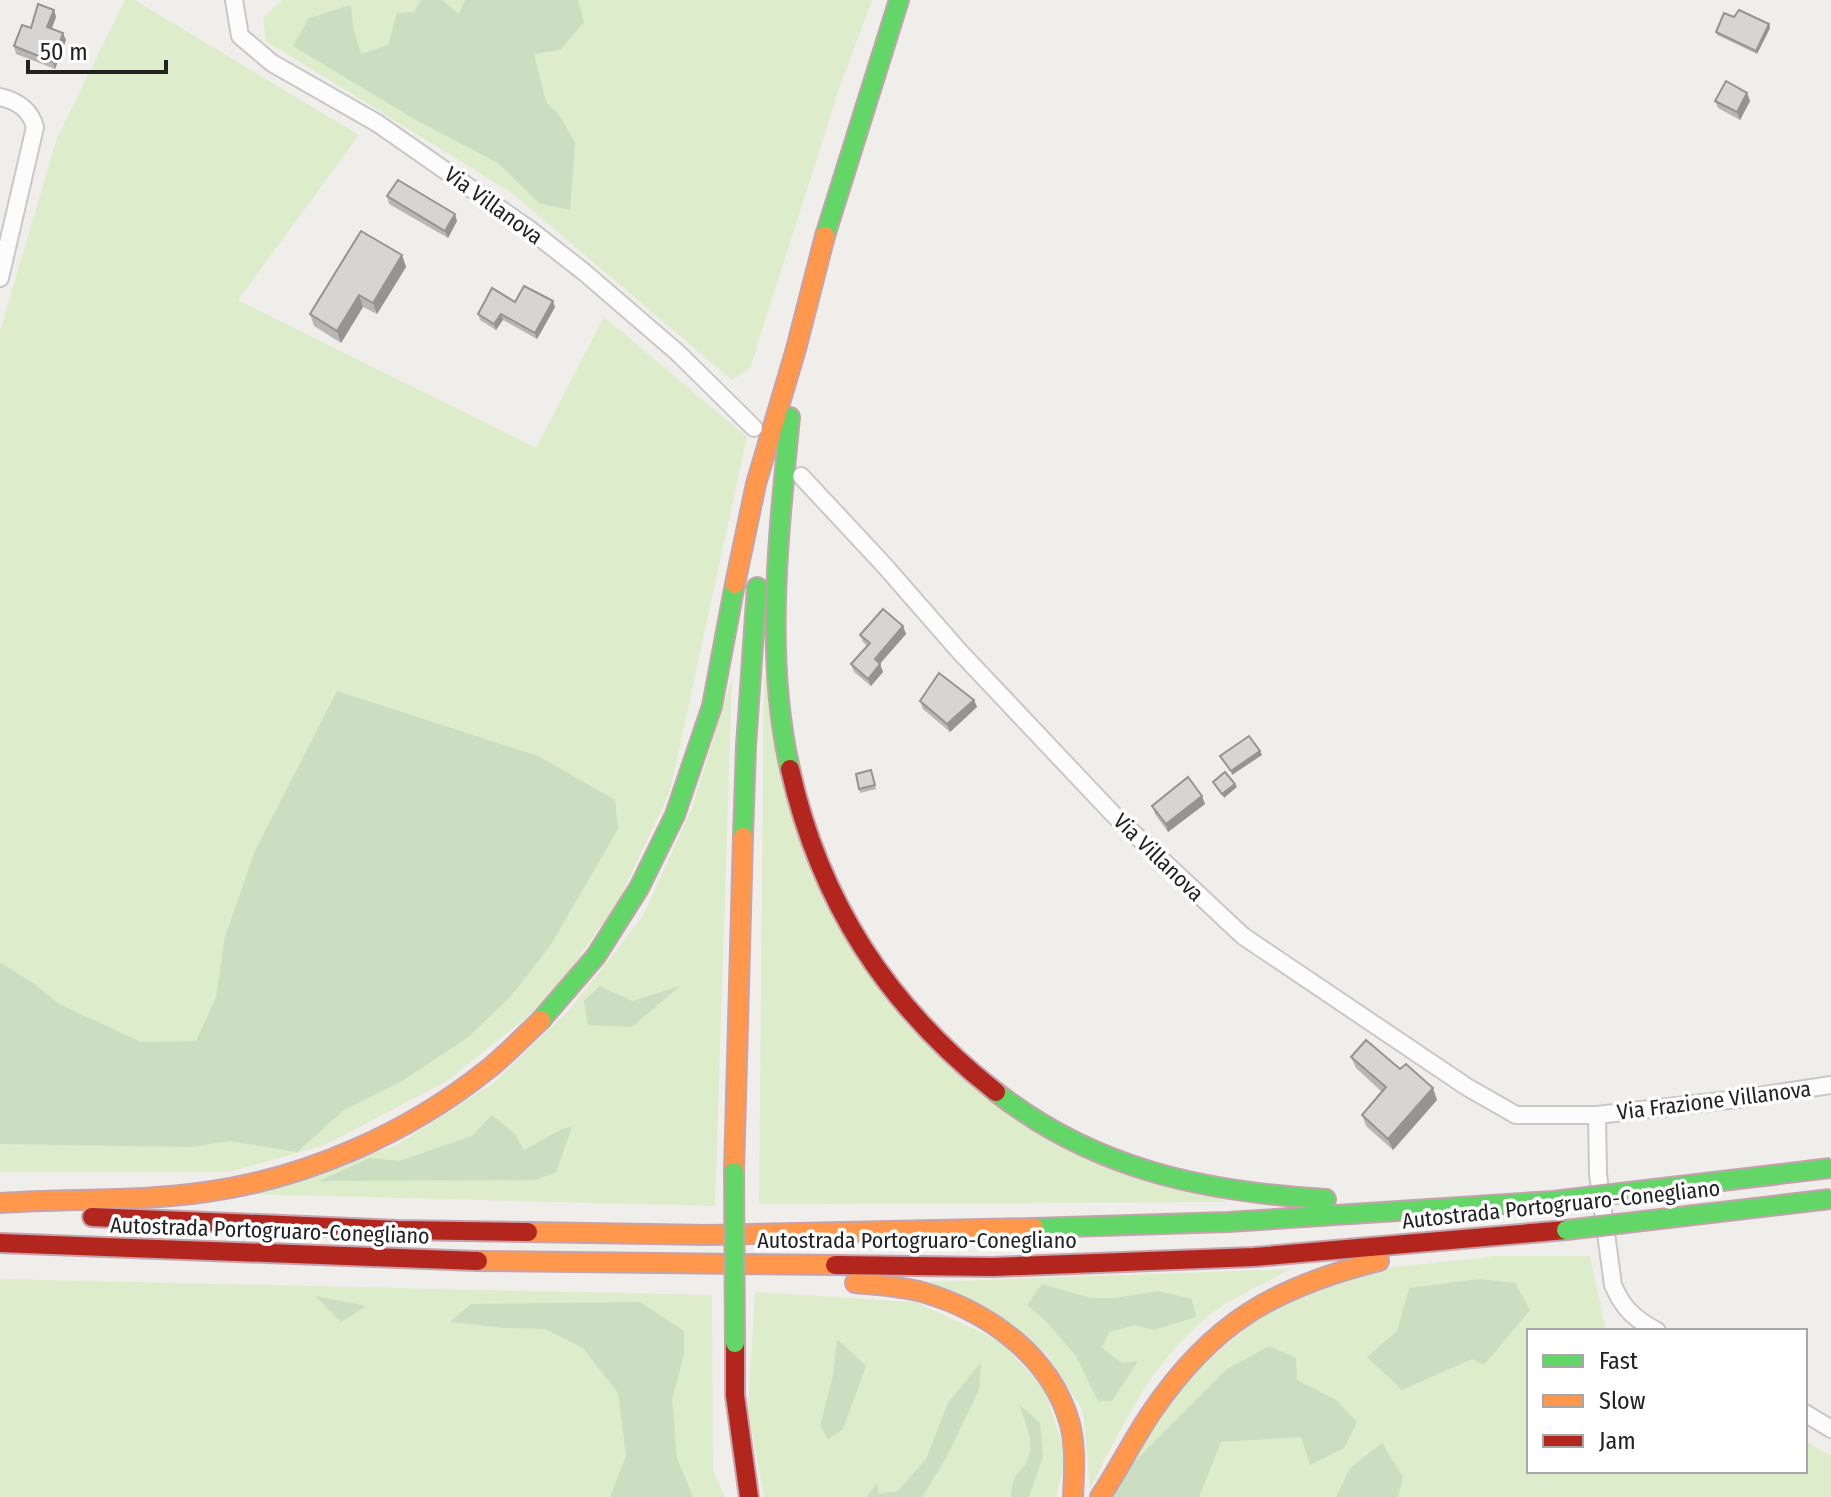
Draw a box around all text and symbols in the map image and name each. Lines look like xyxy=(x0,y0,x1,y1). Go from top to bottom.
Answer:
scale bar xyxy=(28,24,166,74)
text: 50 m xyxy=(40,38,88,66)
street label: Via Villanova xyxy=(439,161,548,250)
street label: Via Villanova xyxy=(1108,808,1209,907)
street label: Via Frazione Villanova xyxy=(1616,1075,1813,1126)
street label: Autostrada Portogruaro-Conegliano xyxy=(1401,1174,1721,1235)
street label: Autostrada Portogruaro-Conegliano xyxy=(110,1211,430,1250)
street label: Autostrada Portogruaro-Conegliano xyxy=(757,1227,1077,1254)
legend xyxy=(1527,1329,1807,1473)
text: Fast xyxy=(1599,1347,1638,1375)
text: Slow xyxy=(1599,1387,1646,1415)
text: Jam xyxy=(1599,1427,1636,1455)

